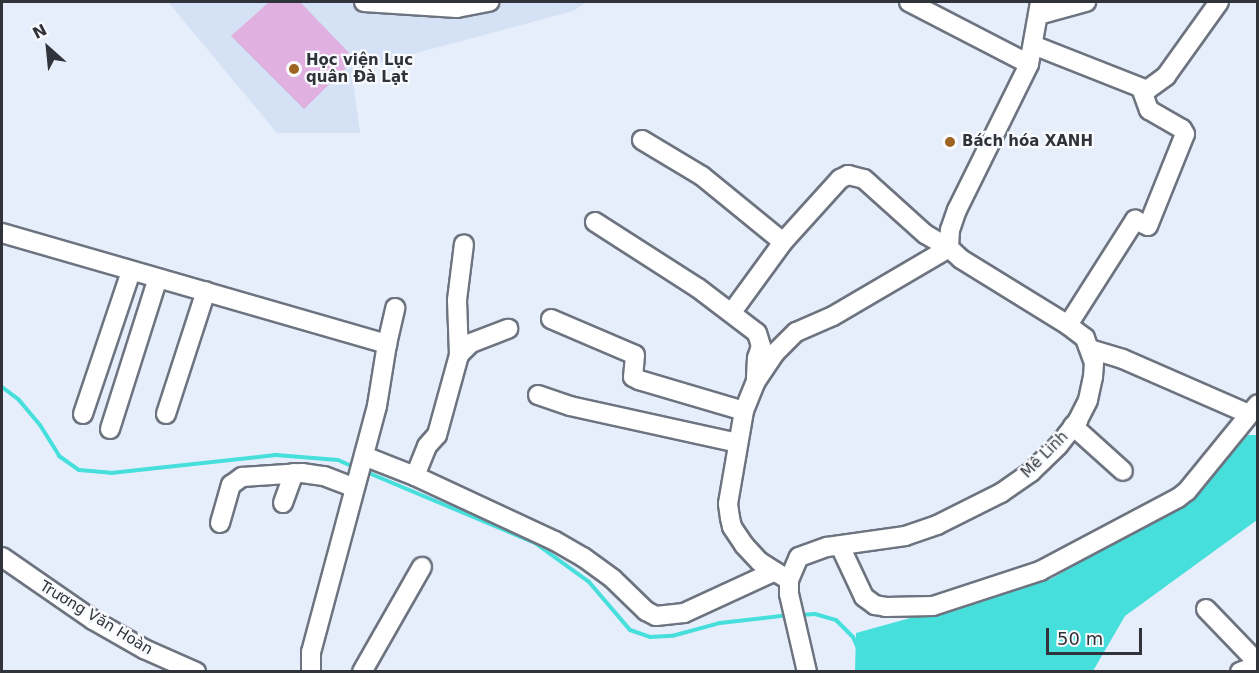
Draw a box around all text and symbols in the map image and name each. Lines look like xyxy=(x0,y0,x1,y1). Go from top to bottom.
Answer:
north arrow xyxy=(18,18,78,78)
text: N xyxy=(29,20,50,43)
place label: Học viện Lục quân Đà Lạt xyxy=(306,51,413,86)
marker: Học viện Lục quân Đà Lạt xyxy=(287,62,301,76)
place label: Bách hóa XANH xyxy=(962,133,1093,151)
marker: Bách hóa XANH xyxy=(943,135,957,149)
street label: Mê Linh xyxy=(1018,428,1072,482)
street label: Trương Văn Hoàn xyxy=(36,577,156,659)
scale bar xyxy=(1049,616,1145,654)
text: 50 m xyxy=(1057,628,1103,649)

